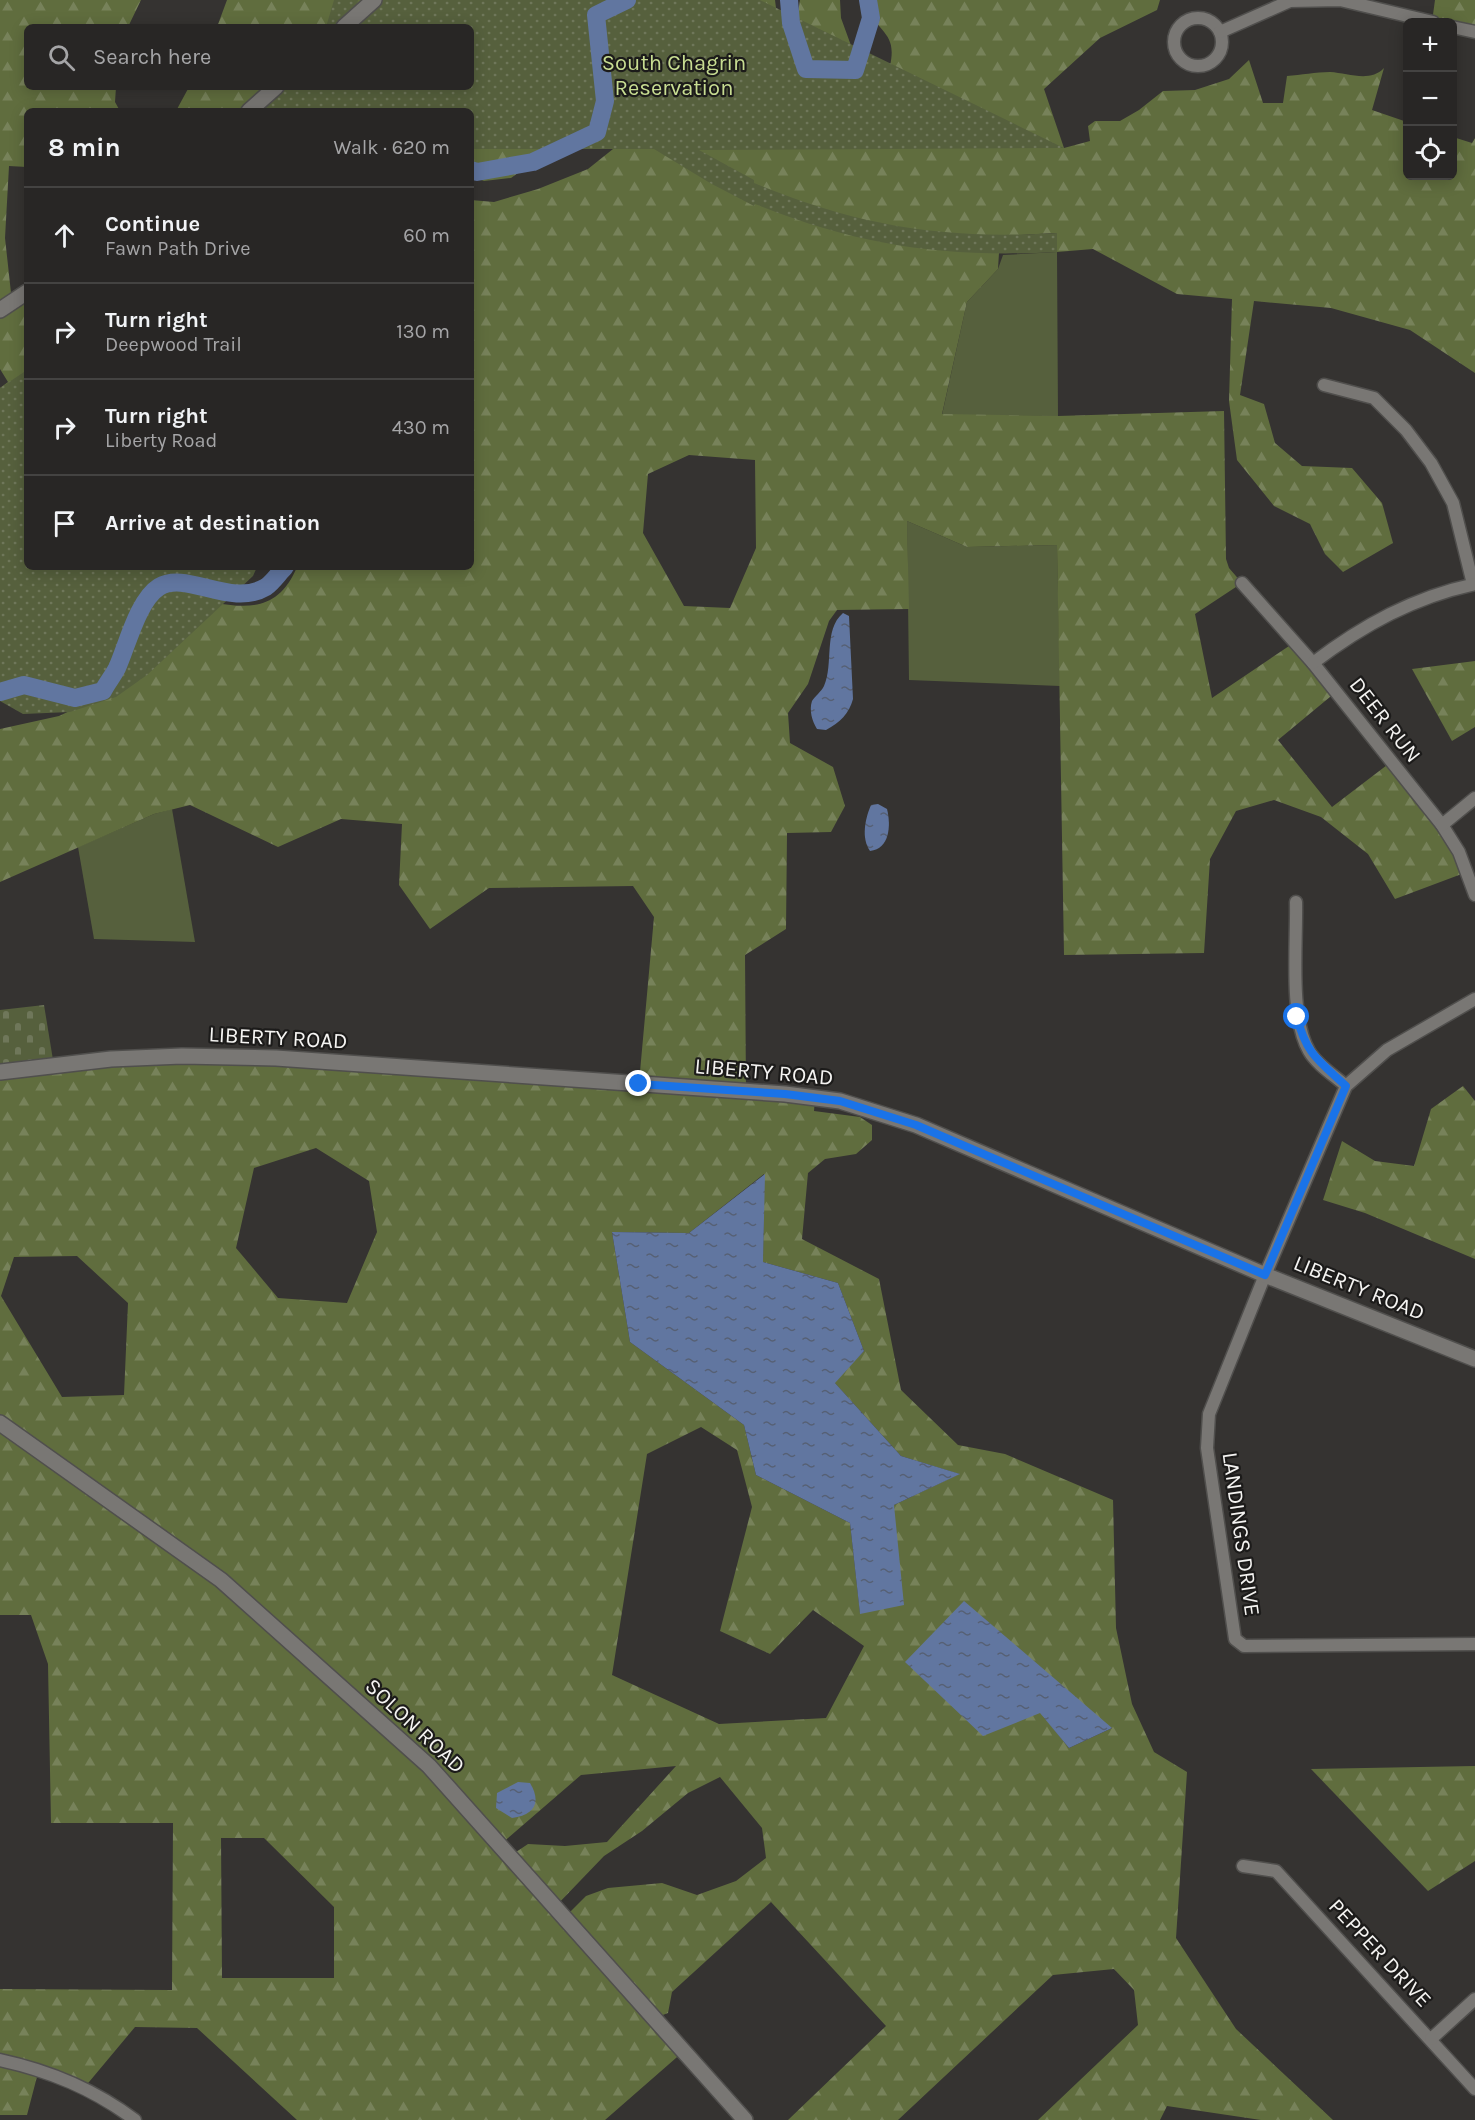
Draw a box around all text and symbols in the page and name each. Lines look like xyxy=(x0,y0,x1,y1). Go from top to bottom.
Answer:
map controls xyxy=(1403,18,1457,180)
button: + xyxy=(1403,18,1457,72)
search box xyxy=(24,24,474,90)
icon: search xyxy=(45,41,78,74)
text: Search here xyxy=(93,44,211,70)
park label: South Chagrin Reservation xyxy=(602,50,746,101)
button: − xyxy=(1403,72,1457,126)
button: locate xyxy=(1403,126,1457,180)
text: 8 min xyxy=(48,132,121,163)
text: Walk · 620 m xyxy=(333,136,450,159)
text: Continue xyxy=(105,211,200,237)
icon: ahead xyxy=(48,219,81,252)
text: 60 m xyxy=(403,224,450,247)
text: Fawn Path Drive xyxy=(105,237,250,260)
text: Turn right xyxy=(105,307,208,333)
icon: right xyxy=(48,315,81,348)
text: 130 m xyxy=(396,320,450,343)
text: Deepwood Trail xyxy=(105,333,242,356)
text: Turn right xyxy=(105,403,208,429)
icon: right xyxy=(48,411,81,444)
text: 430 m xyxy=(392,416,450,439)
text: Liberty Road xyxy=(105,429,217,452)
icon: arrive xyxy=(48,507,81,540)
text: Arrive at destination xyxy=(105,510,320,536)
street label: DEER RUN xyxy=(1344,672,1426,768)
route start xyxy=(1283,1003,1309,1029)
street label: LIBERTY ROAD xyxy=(208,1021,348,1055)
street label: LIBERTY ROAD xyxy=(694,1053,834,1091)
route end xyxy=(625,1070,651,1096)
street label: LIBERTY ROAD xyxy=(1290,1250,1428,1326)
street label: LANDINGS DRIVE xyxy=(1217,1450,1265,1618)
street label: SOLON ROAD xyxy=(360,1673,470,1779)
street label: PEPPER DRIVE xyxy=(1323,1893,1437,2013)

